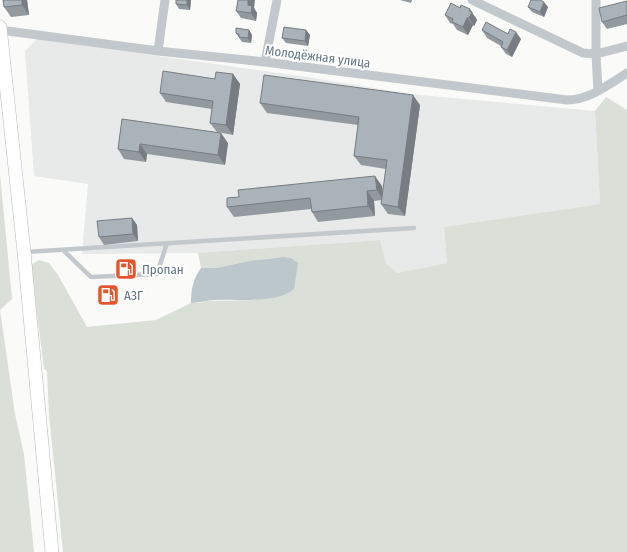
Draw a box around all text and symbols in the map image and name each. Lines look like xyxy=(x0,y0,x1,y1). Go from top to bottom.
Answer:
street label: Молодёжная улица xyxy=(264,43,371,70)
fuel station icon: Пропан xyxy=(113,256,139,282)
place label: Пропан xyxy=(142,262,184,277)
fuel station icon: АЗГ xyxy=(95,282,121,308)
place label: АЗГ xyxy=(124,288,143,303)

